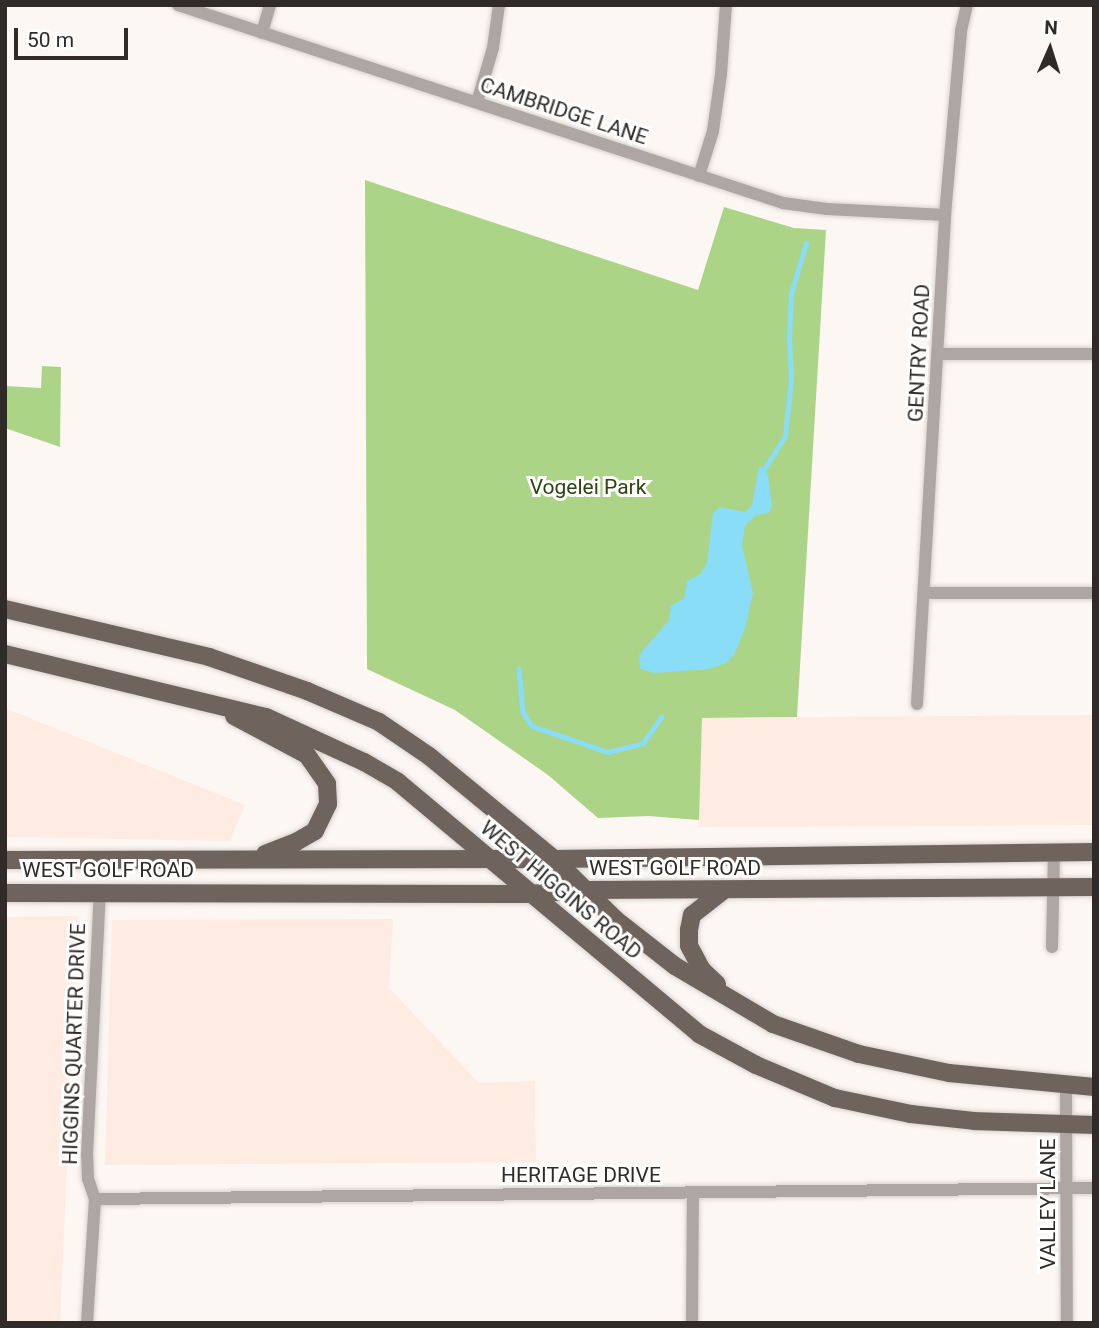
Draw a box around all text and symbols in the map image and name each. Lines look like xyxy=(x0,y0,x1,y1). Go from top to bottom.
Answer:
scale bar xyxy=(18,14,131,58)
north arrow xyxy=(1015,14,1085,84)
text: N xyxy=(1044,16,1058,39)
text: 50 m xyxy=(27,28,74,52)
street label: CAMBRIDGE LANE xyxy=(477,72,651,150)
street label: GENTRY ROAD xyxy=(903,283,935,423)
park label: Vogelei Park xyxy=(530,474,646,500)
street label: WEST HIGGINS ROAD xyxy=(475,815,647,965)
street label: WEST GOLF ROAD xyxy=(589,855,761,881)
street label: WEST GOLF ROAD xyxy=(22,857,194,883)
street label: HIGGINS QUARTER DRIVE xyxy=(57,923,91,1165)
street label: VALLEY LANE xyxy=(1035,1139,1061,1269)
street label: HERITAGE DRIVE xyxy=(501,1162,661,1188)

